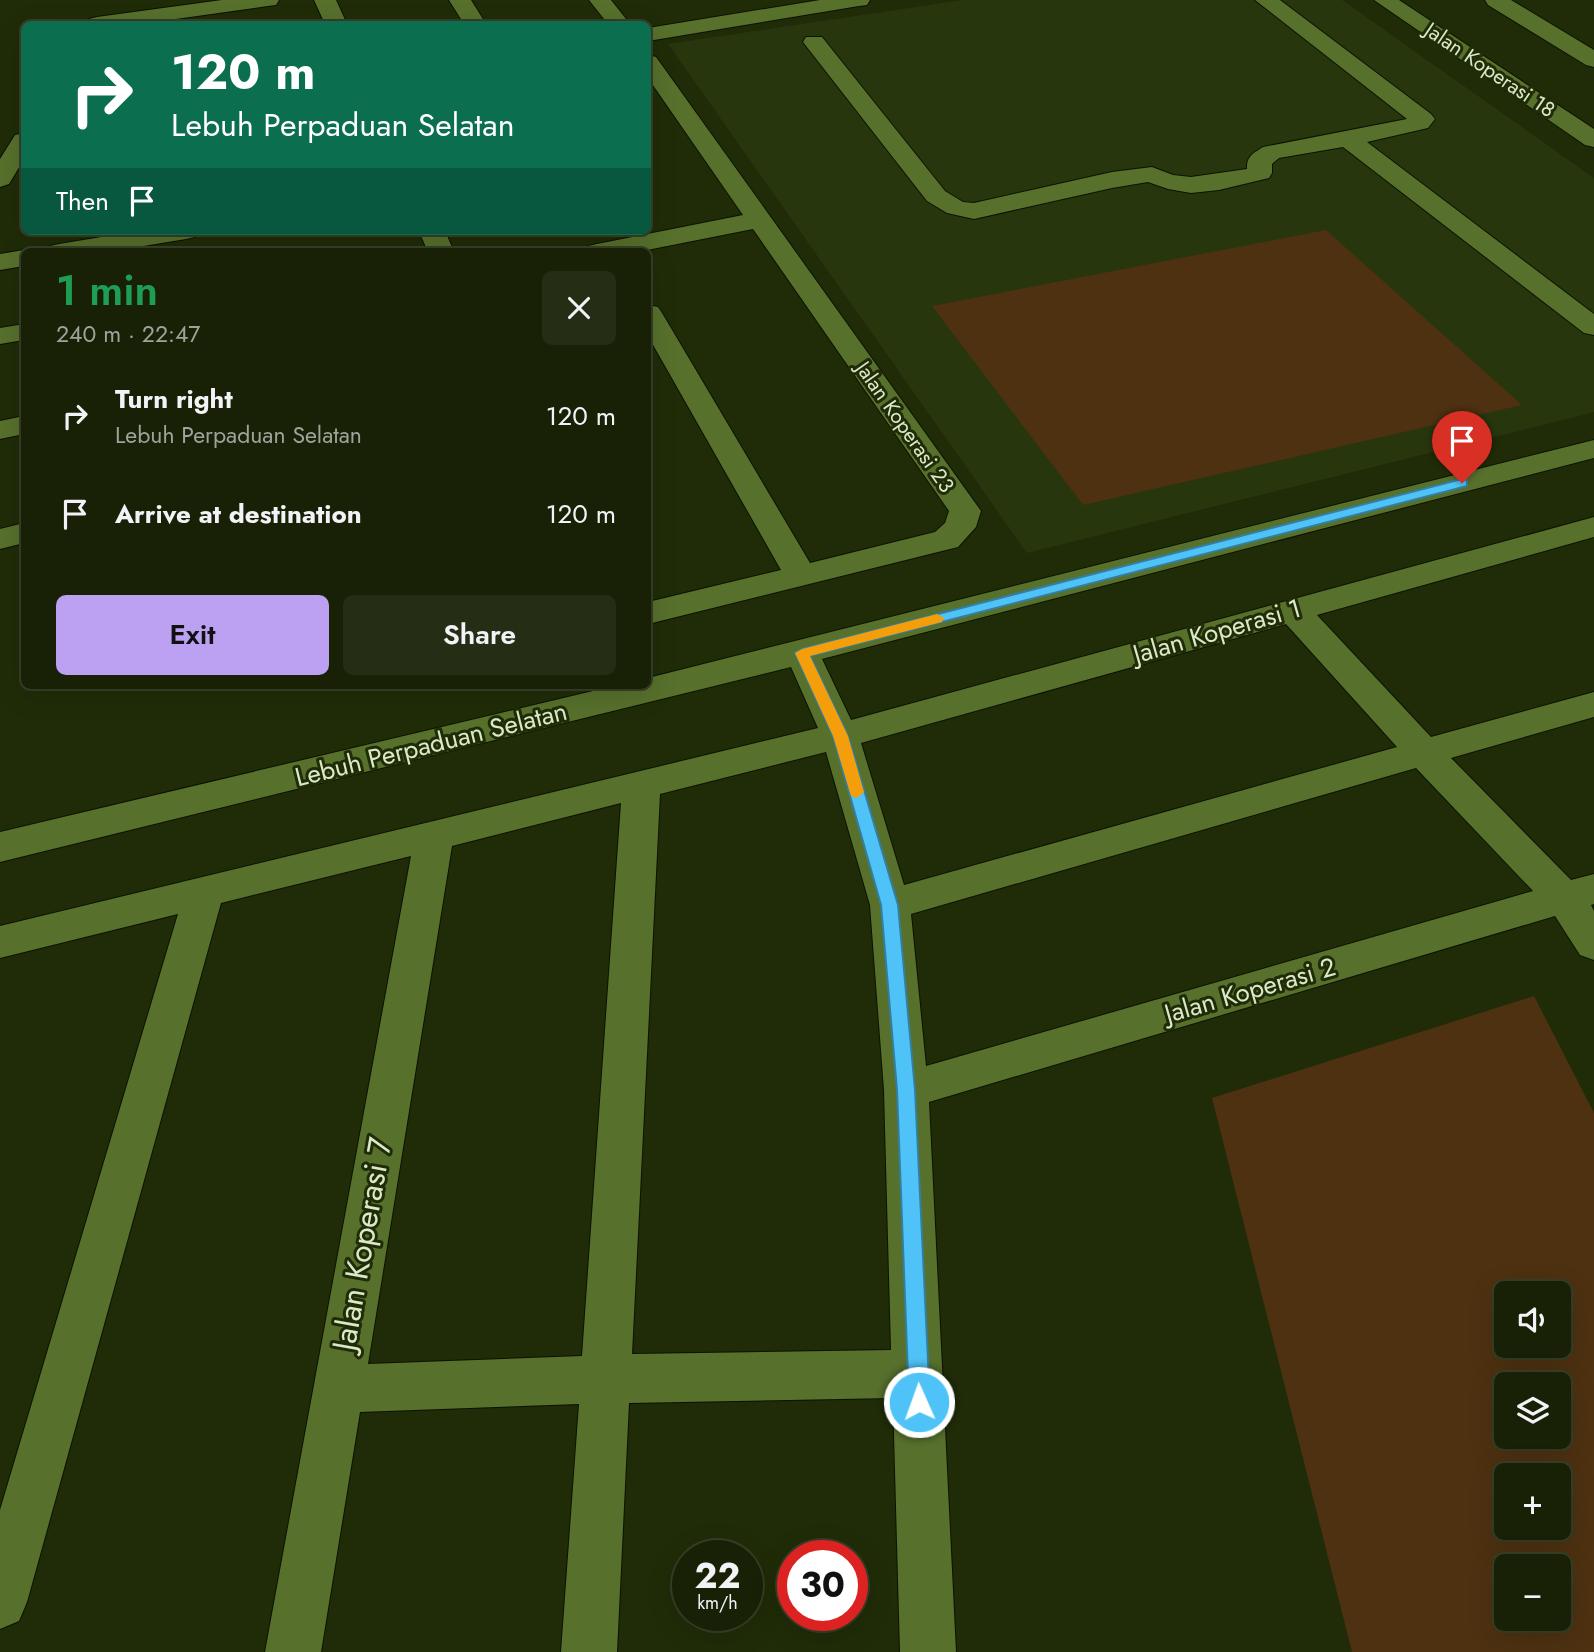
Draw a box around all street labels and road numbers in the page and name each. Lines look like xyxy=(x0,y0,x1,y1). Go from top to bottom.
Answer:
street label: Jalan Koperasi 18 xyxy=(1416,14,1561,125)
street label: Jalan Koperasi 23 xyxy=(847,353,961,499)
street label: Jalan Koperasi 1 xyxy=(1126,589,1305,674)
street label: Lebuh Perpaduan Selatan xyxy=(291,692,571,796)
street label: Jalan Koperasi 2 xyxy=(1157,947,1340,1033)
street label: Jalan Koperasi 7 xyxy=(320,1134,403,1358)

